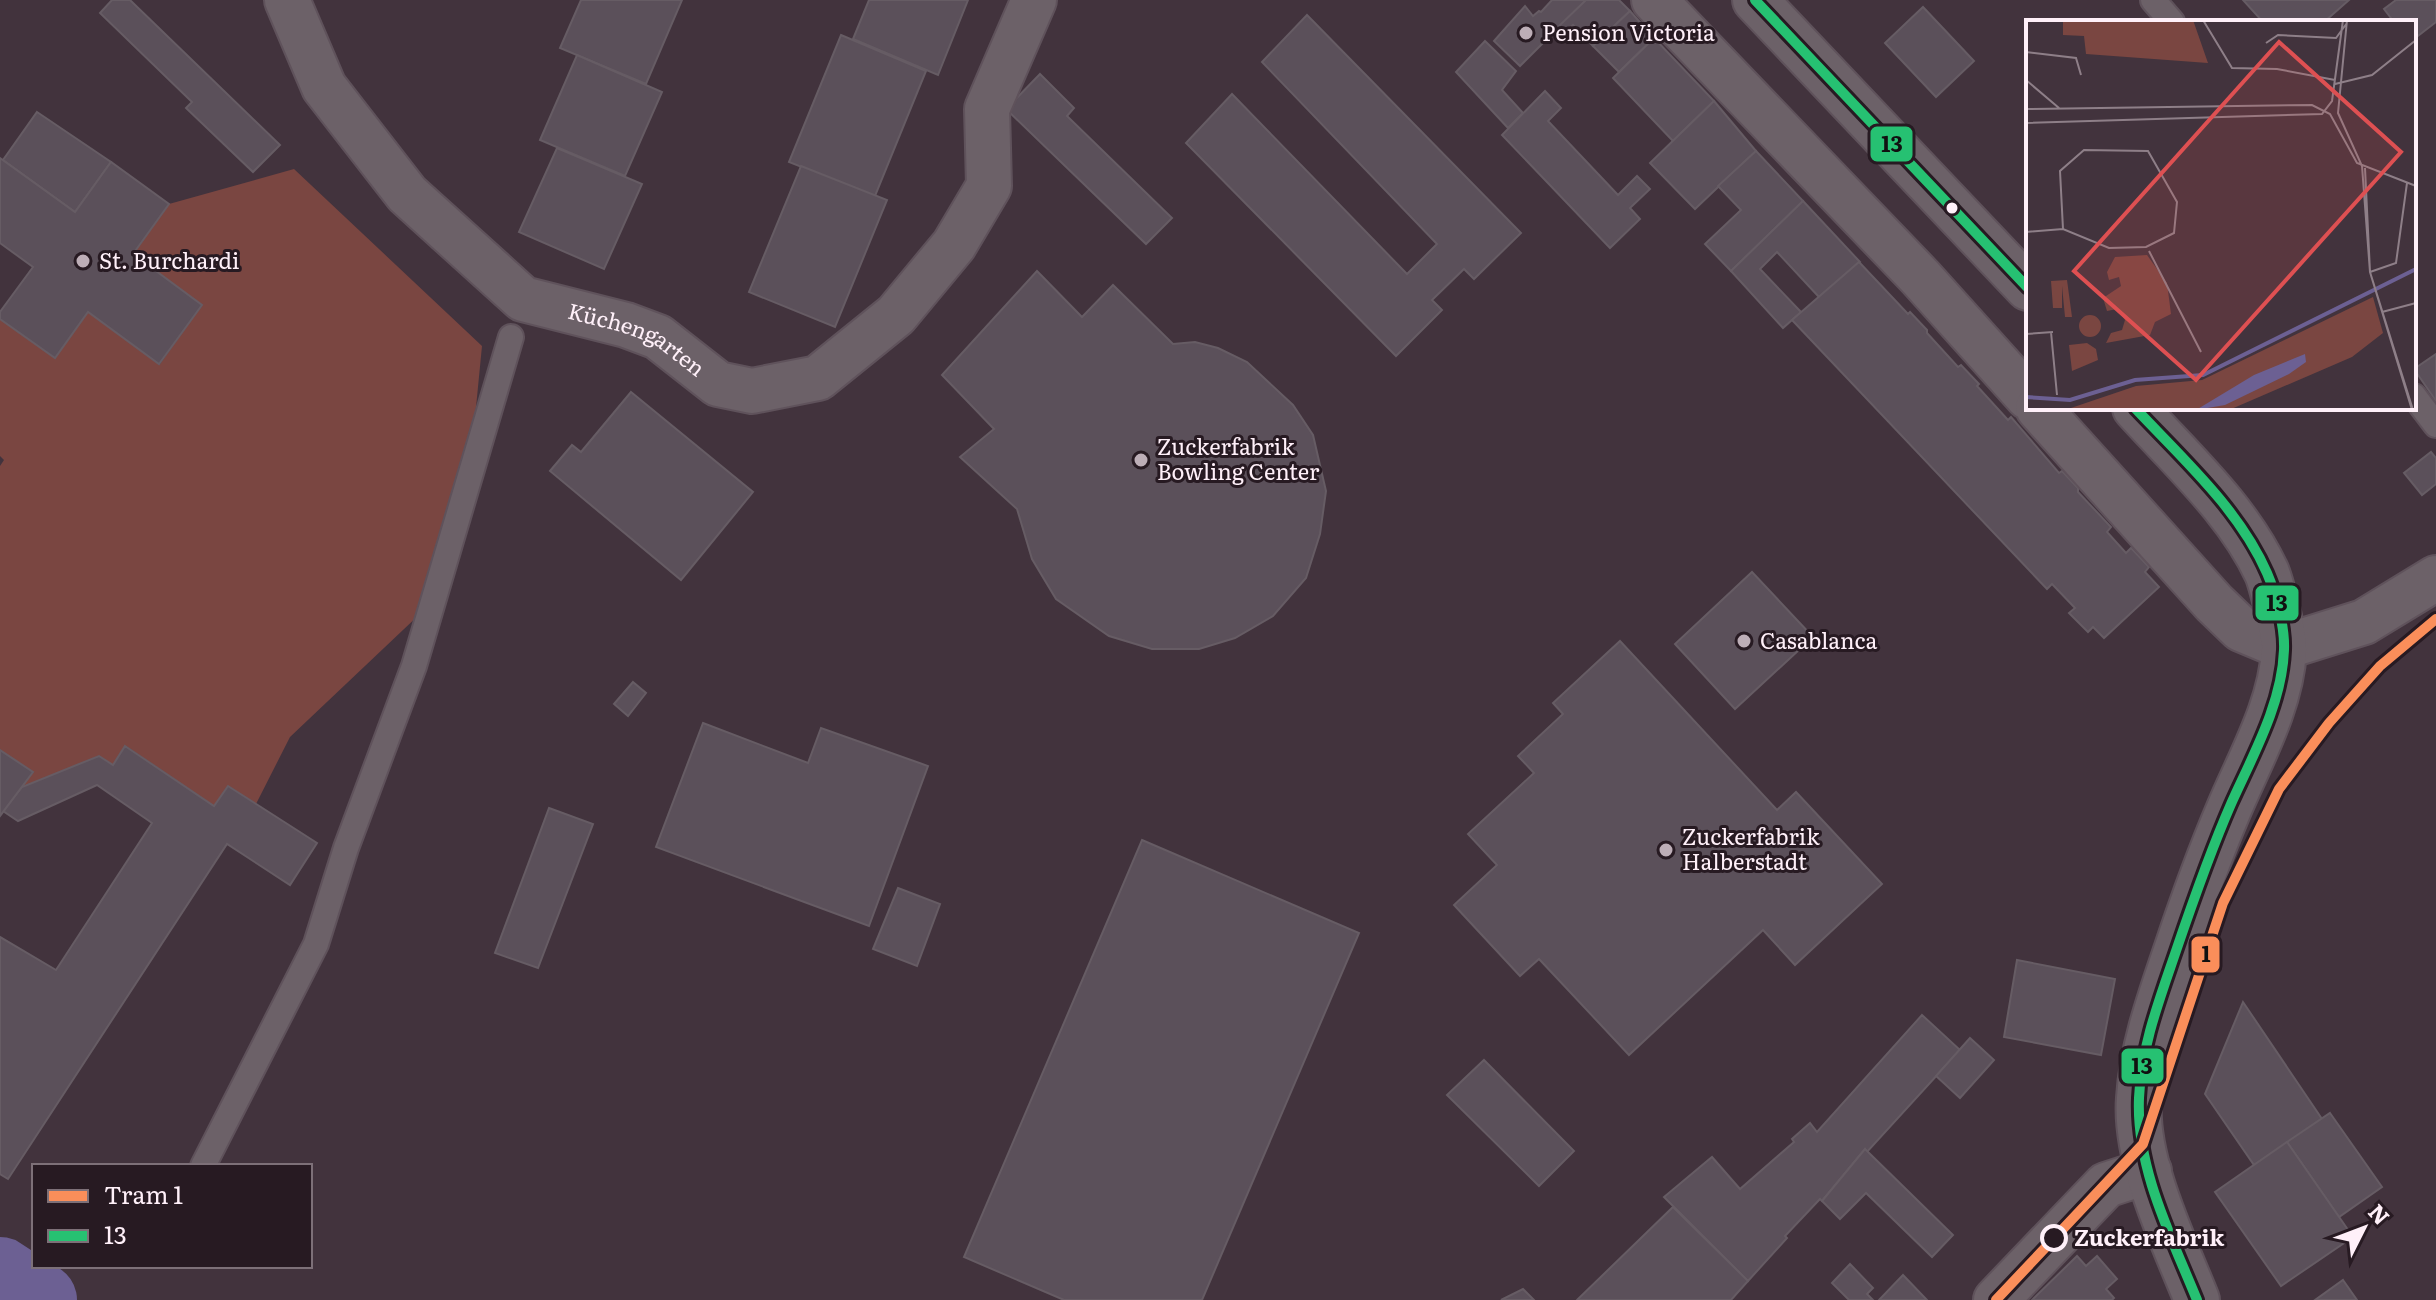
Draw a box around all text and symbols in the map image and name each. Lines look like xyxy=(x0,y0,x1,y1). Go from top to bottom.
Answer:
place label: Pension Victoria xyxy=(1542,15,1715,48)
inset map xyxy=(2026,20,2416,410)
marker: Pension Victoria xyxy=(1517,24,1535,42)
line badge: 13 xyxy=(1869,125,1914,163)
text: 13 xyxy=(1881,126,1903,159)
unlabelled marker xyxy=(1944,200,1960,216)
place label: St. Burchardi xyxy=(99,243,239,276)
marker: St. Burchardi xyxy=(74,252,92,270)
street label: Küchengarten xyxy=(565,293,713,383)
place label: Zuckerfabrik Bowling Center xyxy=(1157,429,1320,487)
marker: Zuckerfabrik Bowling Center xyxy=(1132,451,1150,469)
line badge: 13 xyxy=(2254,584,2300,622)
text: 13 xyxy=(2266,585,2288,618)
place label: Casablanca xyxy=(1760,623,1877,656)
marker: Casablanca xyxy=(1735,632,1753,650)
place label: Zuckerfabrik Halberstadt xyxy=(1682,819,1820,877)
marker: Zuckerfabrik Halberstadt xyxy=(1657,841,1675,859)
line badge: 1 xyxy=(2190,935,2221,974)
text: 1 xyxy=(2201,936,2211,969)
line badge: 13 xyxy=(2120,1047,2165,1085)
text: 13 xyxy=(2131,1048,2153,1081)
legend xyxy=(32,1164,312,1268)
text: Tram 1 xyxy=(104,1176,183,1211)
north arrow xyxy=(2324,1188,2404,1268)
text: N xyxy=(2362,1196,2398,1232)
text: 13 xyxy=(104,1216,127,1251)
place label: Zuckerfabrik xyxy=(2074,1220,2225,1253)
marker: Zuckerfabrik xyxy=(2041,1225,2067,1251)

